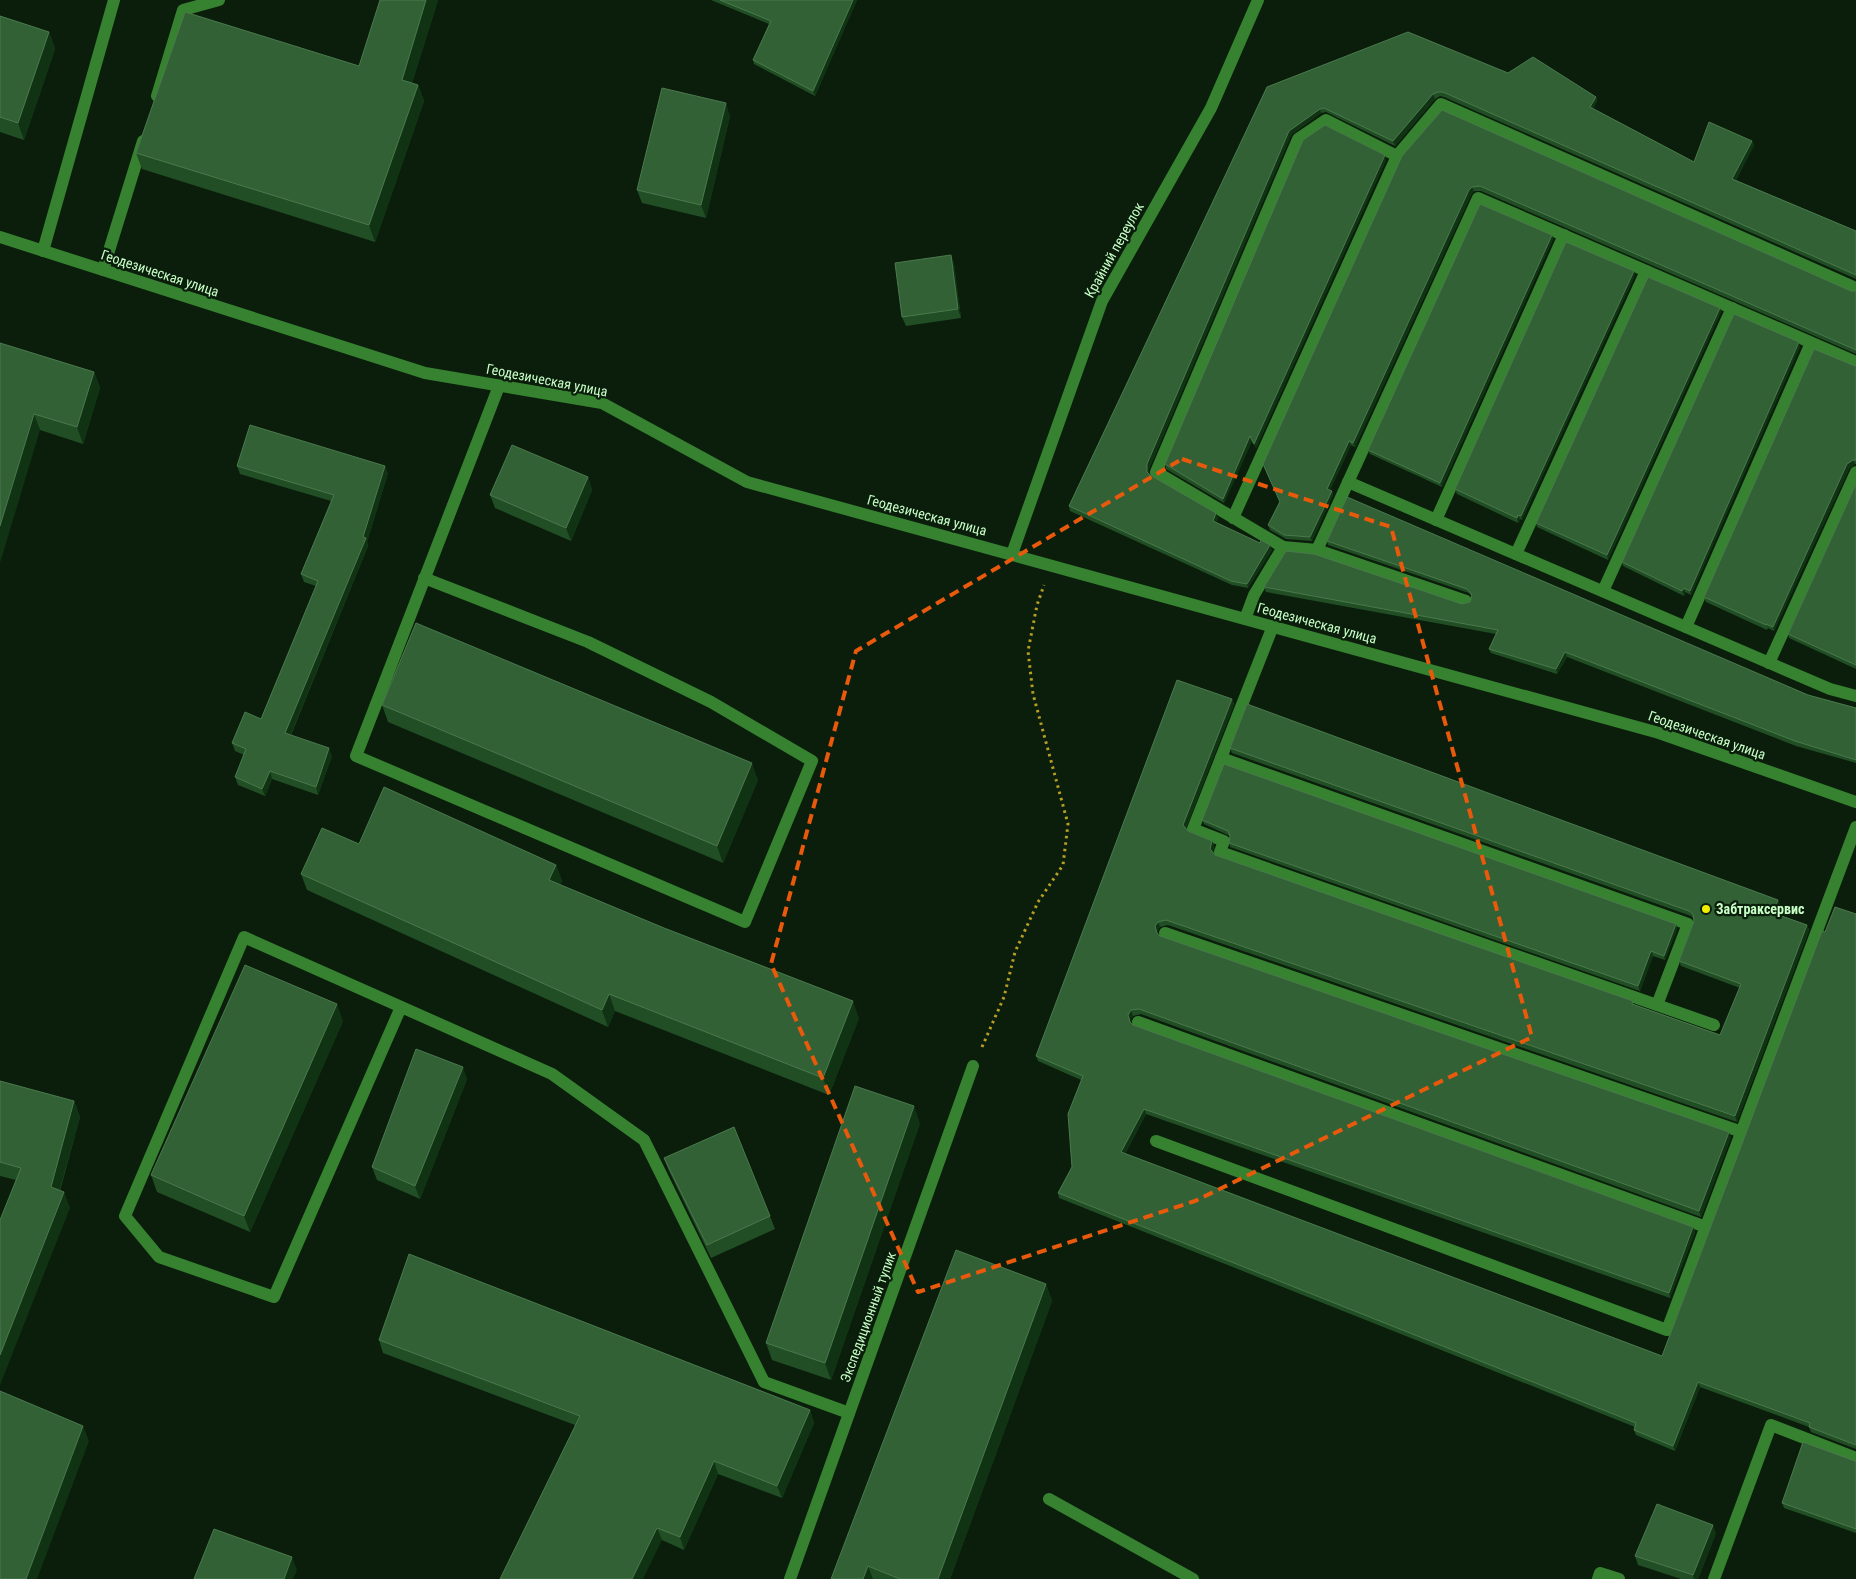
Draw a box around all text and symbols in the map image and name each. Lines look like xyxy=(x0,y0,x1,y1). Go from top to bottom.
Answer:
street label: Крайний переулок xyxy=(1081,199,1147,300)
street label: Геодезическая улица xyxy=(99,246,221,300)
street label: Геодезическая улица xyxy=(485,360,609,400)
street label: Геодезическая улица xyxy=(865,491,989,539)
street label: Геодезическая улица xyxy=(1255,599,1379,647)
street label: Геодезическая улица xyxy=(1646,707,1768,763)
place label: Забтраксервис xyxy=(1716,901,1805,917)
marker: Забтраксервис xyxy=(1700,903,1712,915)
street label: Экспедиционный тупик xyxy=(837,1249,899,1385)

